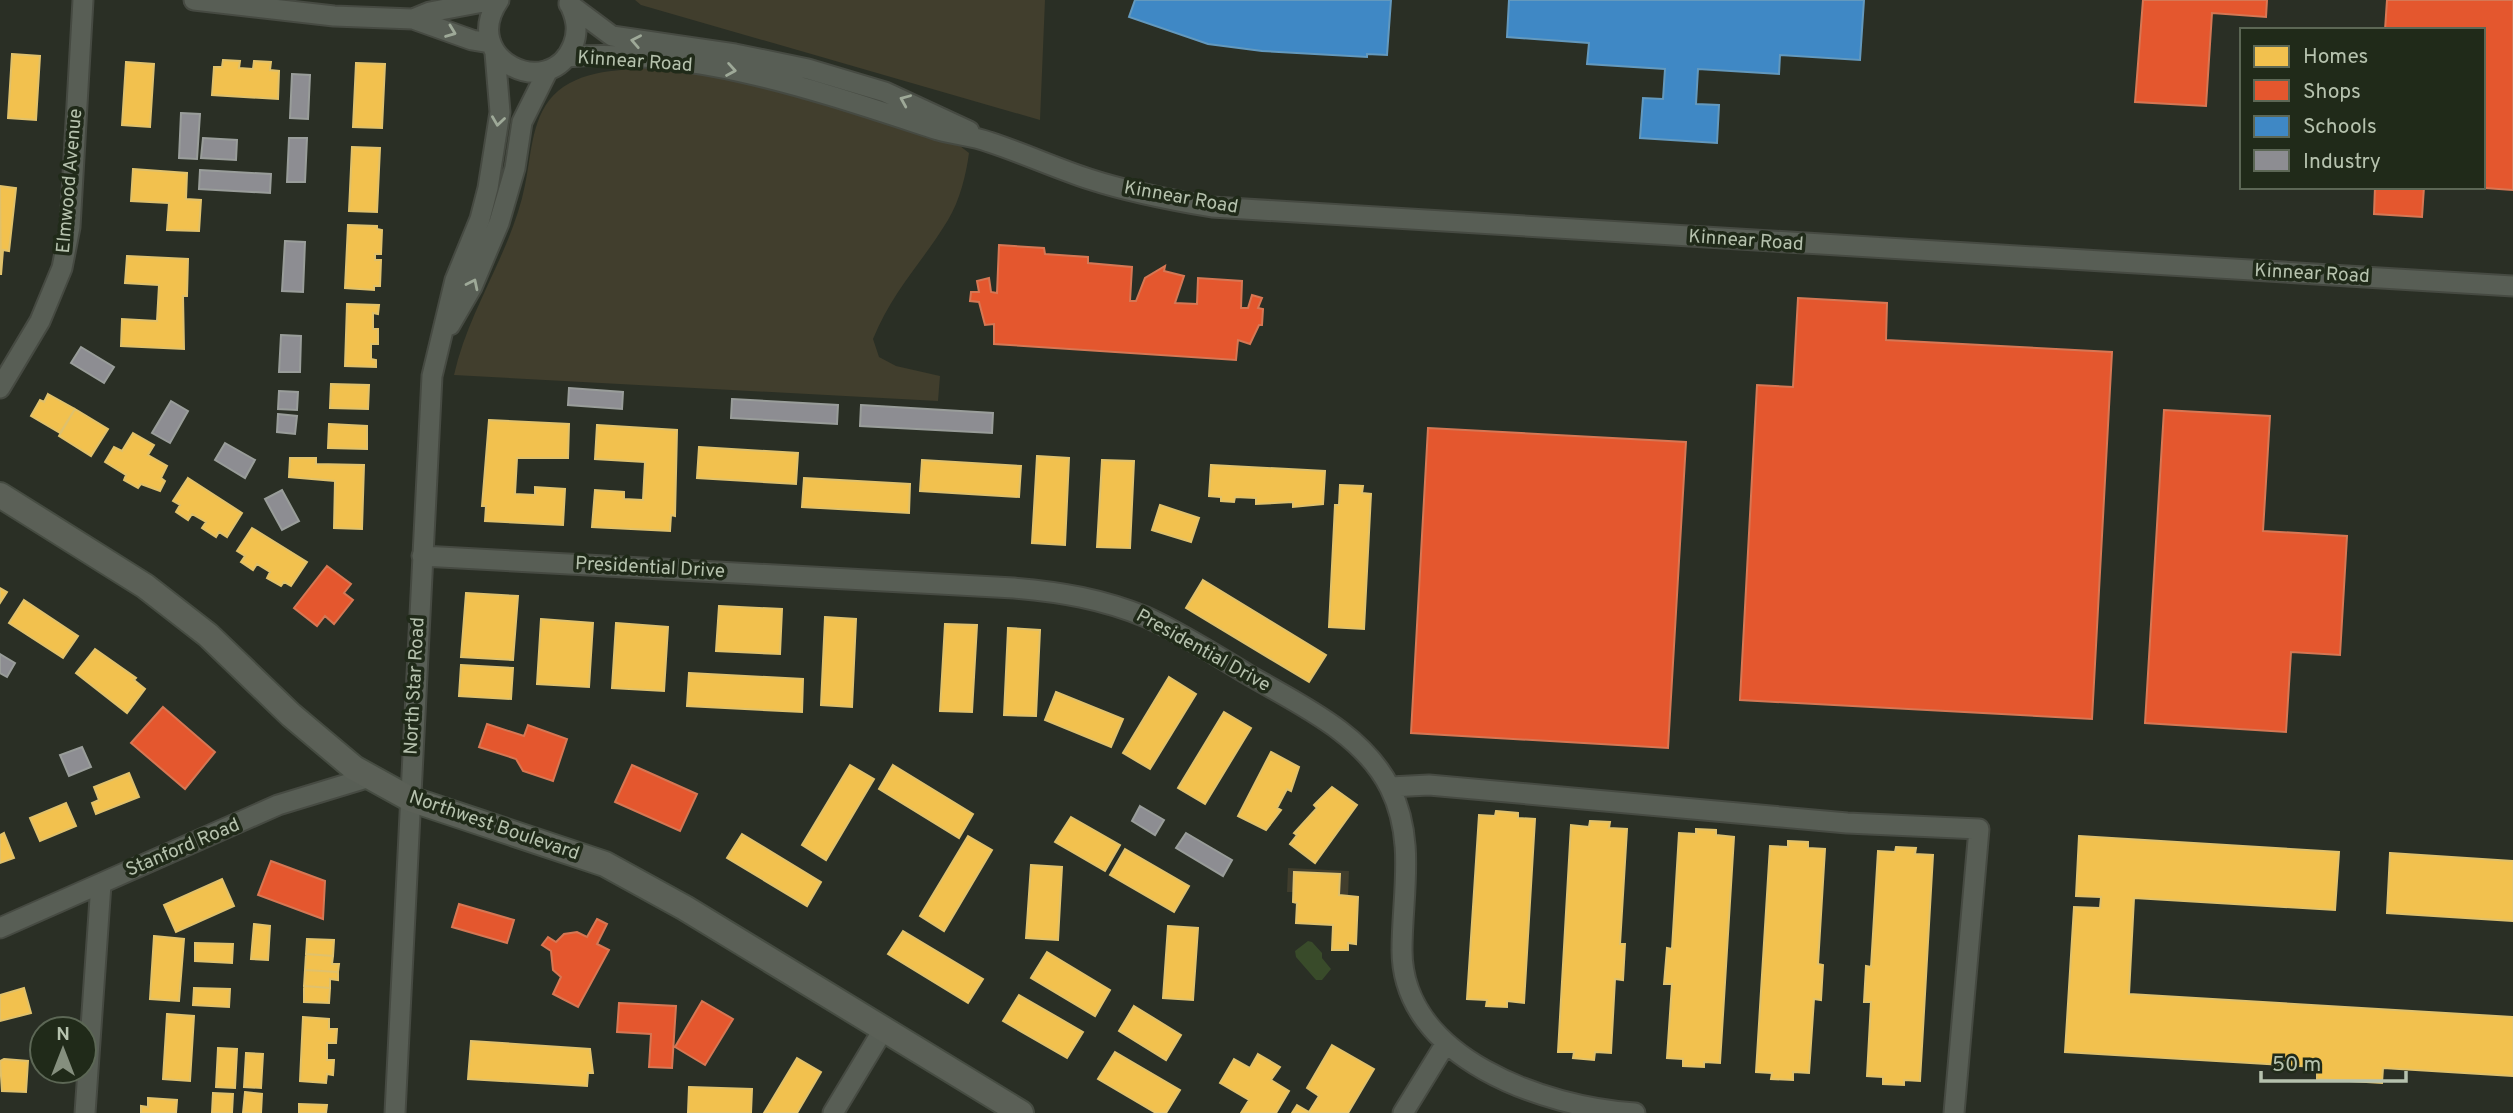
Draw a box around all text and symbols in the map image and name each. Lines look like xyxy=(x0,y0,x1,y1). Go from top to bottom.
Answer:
one-way arrow xyxy=(445,24,457,38)
legend xyxy=(2240,28,2485,189)
one-way arrow xyxy=(630,34,642,49)
text: Homes xyxy=(2303,44,2368,71)
street label: Kinnear Road xyxy=(577,46,693,78)
one-way arrow xyxy=(725,62,737,77)
text: Shops xyxy=(2303,79,2361,106)
one-way arrow xyxy=(900,95,912,109)
street label: Elmwood Avenue xyxy=(52,108,88,254)
text: Schools xyxy=(2303,114,2377,141)
one-way arrow xyxy=(491,115,506,127)
text: Industry xyxy=(2303,149,2381,176)
street label: Kinnear Road xyxy=(1122,176,1240,220)
street label: Kinnear Road xyxy=(1688,225,1804,257)
street label: Kinnear Road xyxy=(2254,259,2370,289)
one-way arrow xyxy=(464,279,478,291)
street label: Presidential Drive xyxy=(574,552,726,584)
street label: Presidential Drive xyxy=(1131,604,1275,698)
street label: North Star Road xyxy=(399,617,431,755)
street label: Northwest Boulevard xyxy=(406,786,582,866)
street label: Stanford Road xyxy=(122,813,244,883)
north arrow xyxy=(28,1015,98,1085)
text: N xyxy=(56,1023,70,1047)
scale bar xyxy=(2261,1040,2406,1084)
text: 50 m xyxy=(2272,1052,2321,1079)

